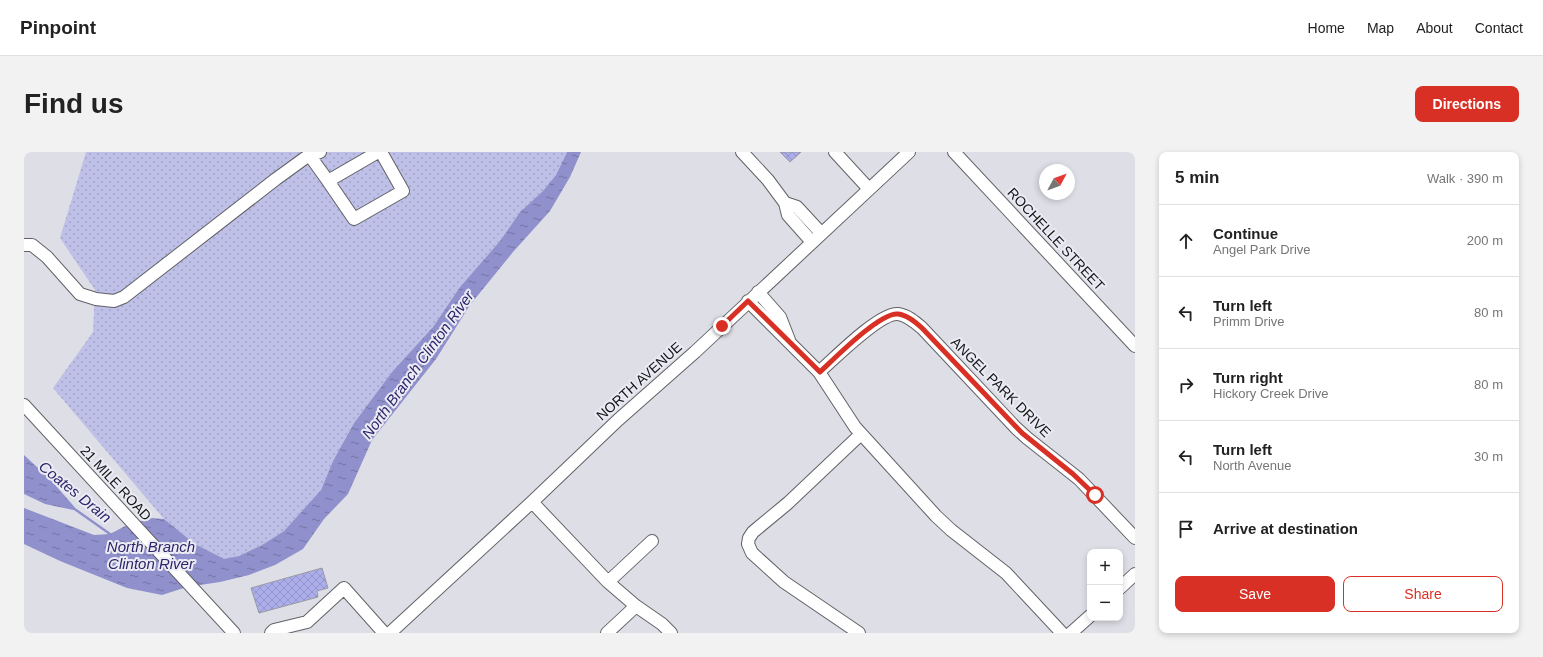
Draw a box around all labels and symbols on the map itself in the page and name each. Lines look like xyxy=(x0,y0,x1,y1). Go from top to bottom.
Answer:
north arrow xyxy=(1039,164,1075,200)
street label: ROCHELLE STREET xyxy=(1004,184,1108,294)
water label: North Branch Clinton River xyxy=(358,287,477,442)
route end xyxy=(713,317,731,335)
street label: ANGEL PARK DRIVE xyxy=(948,334,1054,440)
street label: NORTH AVENUE xyxy=(593,339,685,423)
street label: 21 MILE ROAD xyxy=(77,442,155,524)
water label: Coates Drain xyxy=(36,457,115,526)
route start xyxy=(1086,486,1104,504)
water label: North Branch Clinton River xyxy=(107,538,195,572)

